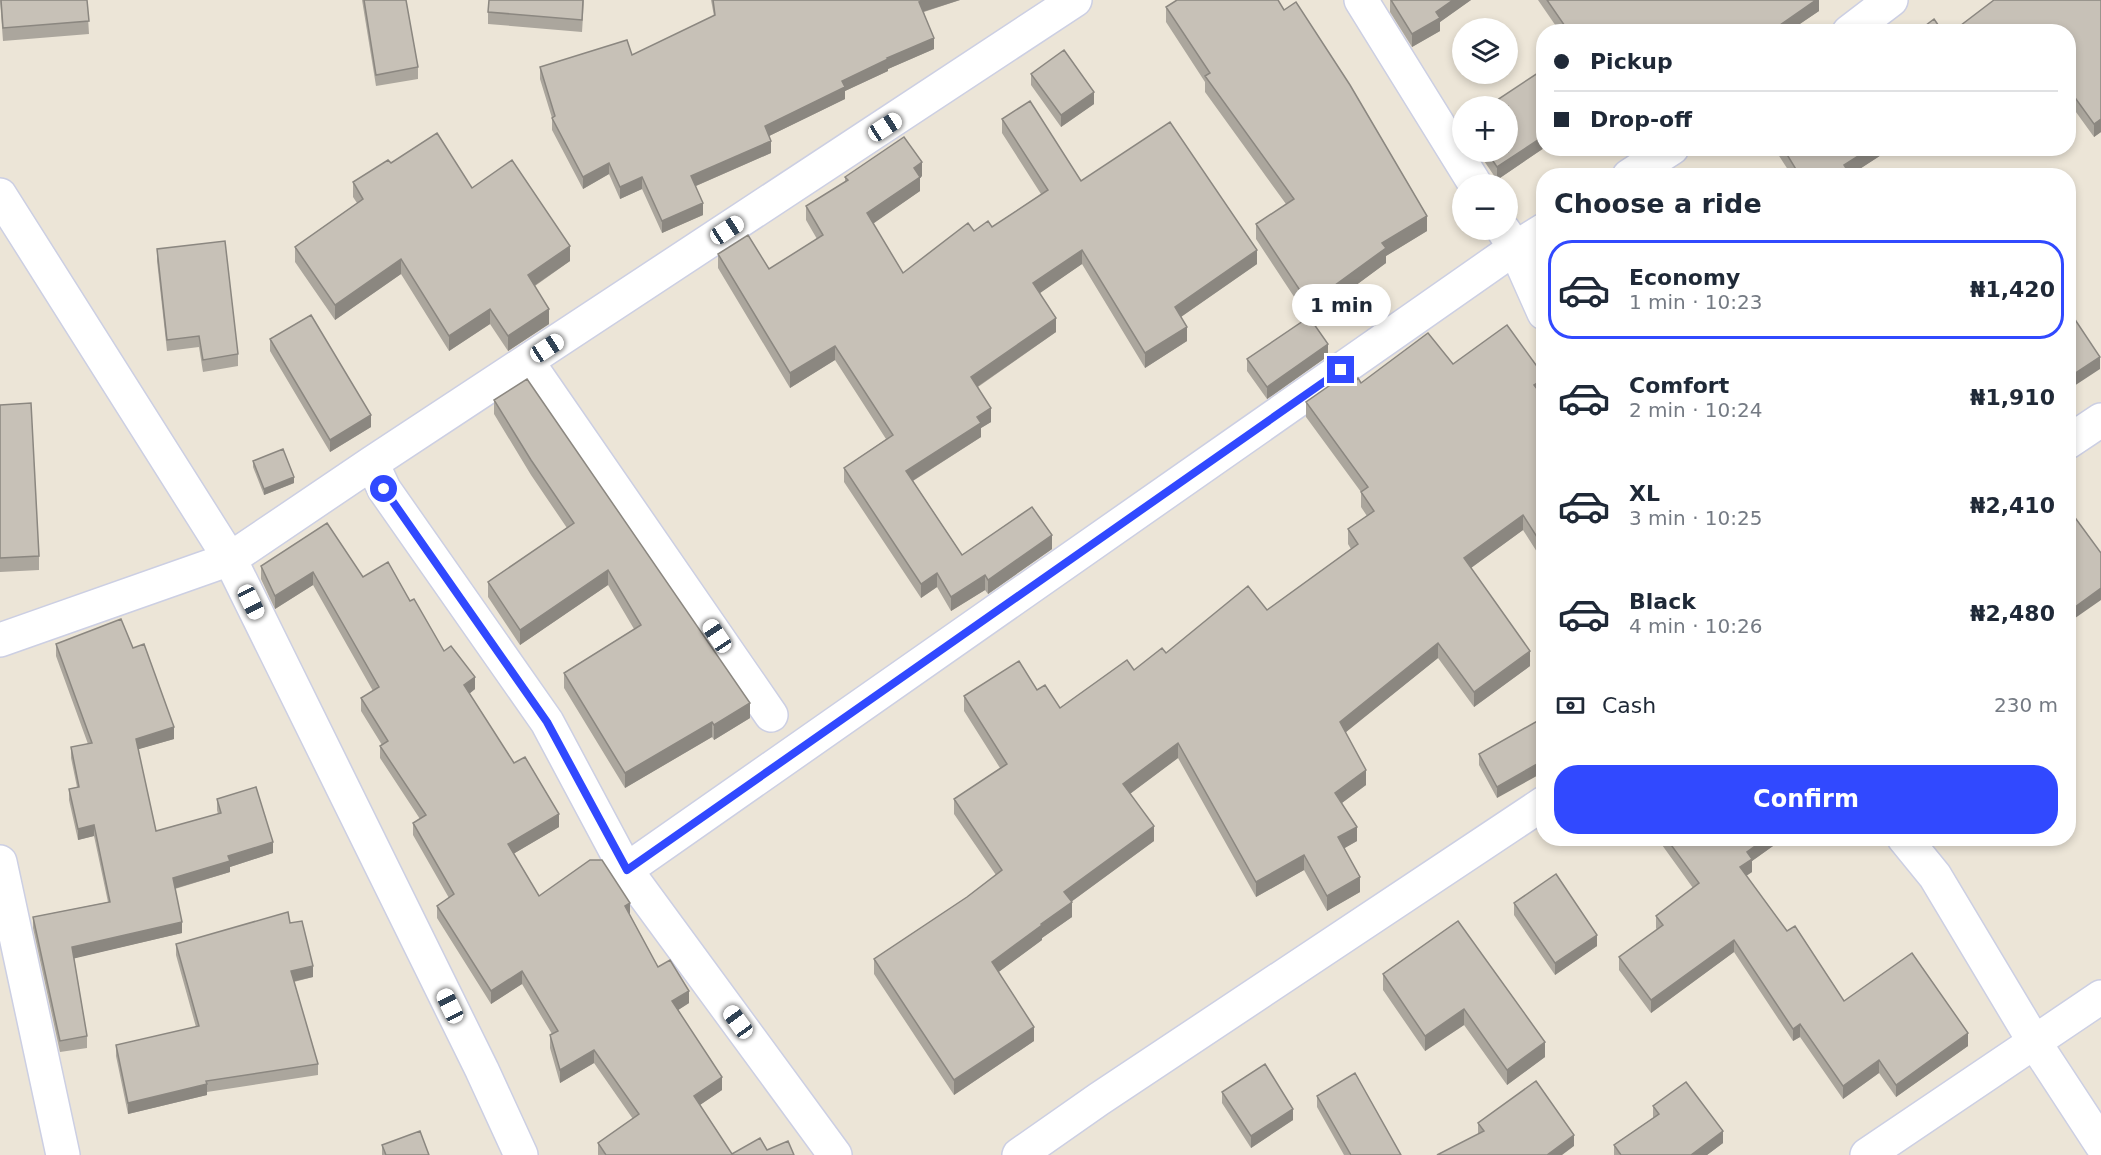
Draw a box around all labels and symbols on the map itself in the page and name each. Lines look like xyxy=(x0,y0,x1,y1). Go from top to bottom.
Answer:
car xyxy=(865,110,905,144)
car xyxy=(707,213,747,247)
callout: 1 min xyxy=(1292,283,1390,325)
car xyxy=(527,331,567,365)
route end xyxy=(1327,356,1354,383)
route start xyxy=(370,475,397,502)
car xyxy=(235,582,267,622)
car xyxy=(699,616,735,656)
car xyxy=(434,986,466,1026)
car xyxy=(720,1002,756,1042)

